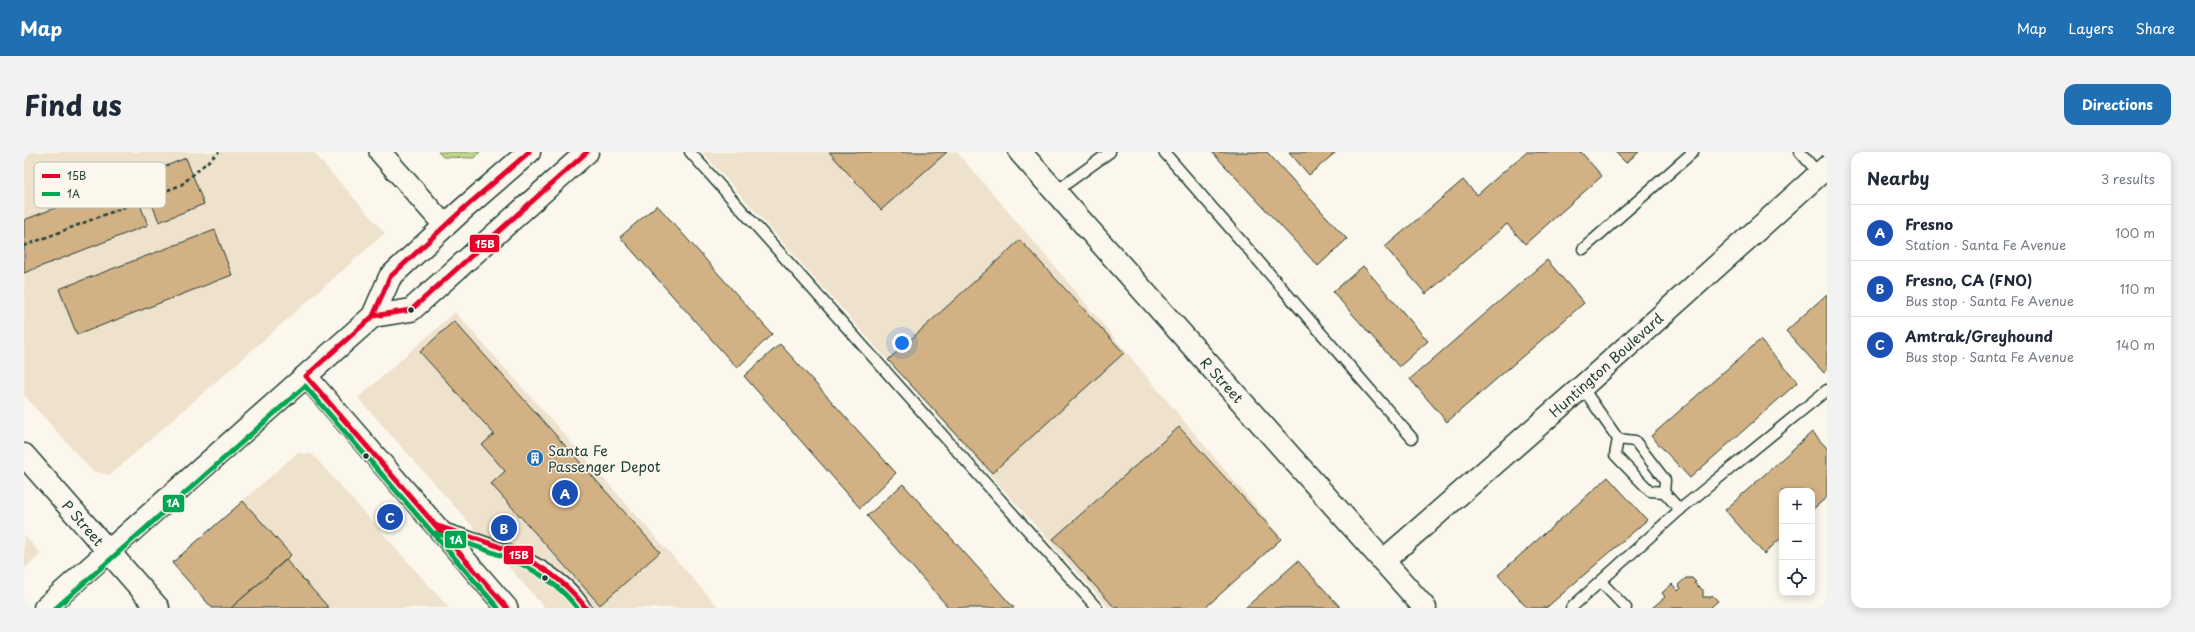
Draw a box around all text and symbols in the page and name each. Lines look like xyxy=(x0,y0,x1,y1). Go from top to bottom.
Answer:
text: Map xyxy=(20,14,62,42)
text: Map xyxy=(2017,18,2047,39)
text: Layers xyxy=(2069,18,2114,39)
text: Share xyxy=(2136,18,2175,39)
text: Find us xyxy=(24,83,122,126)
button: Directions xyxy=(2064,84,2171,125)
legend xyxy=(34,162,166,208)
text: Nearby xyxy=(1867,165,1929,191)
text: 15B xyxy=(67,167,86,184)
text: 3 results xyxy=(2101,169,2155,188)
text: 1A xyxy=(67,185,80,202)
text: Fresno xyxy=(1905,212,1953,235)
text: A xyxy=(1875,223,1885,242)
text: 100 m xyxy=(2115,223,2155,242)
line badge: 15B xyxy=(469,234,500,253)
text: 15B xyxy=(475,235,495,252)
text: Station · Santa Fe Avenue xyxy=(1905,235,2066,254)
text: Fresno, CA (FNO) xyxy=(1905,268,2032,291)
text: B xyxy=(1876,279,1884,298)
text: 110 m xyxy=(2120,279,2155,298)
text: Bus stop · Santa Fe Avenue xyxy=(1905,291,2074,310)
unlabelled marker xyxy=(406,305,416,315)
street label: Huntington Boulevard xyxy=(1544,308,1668,422)
text: Amtrak/Greyhound xyxy=(1905,324,2053,347)
your location xyxy=(892,333,912,353)
text: C xyxy=(1875,335,1885,354)
text: 140 m xyxy=(2116,335,2155,354)
text: Bus stop · Santa Fe Avenue xyxy=(1905,347,2074,366)
street label: R Street xyxy=(1196,352,1249,408)
place label: Santa Fe Passenger Depot xyxy=(548,440,661,477)
building icon: Santa Fe Passenger Depot xyxy=(525,448,545,468)
unlabelled marker xyxy=(361,451,371,461)
pin: A xyxy=(552,478,578,508)
map controls xyxy=(1779,488,1815,596)
button: + xyxy=(1779,488,1815,524)
line badge: 1A xyxy=(162,494,185,513)
text: 1A xyxy=(166,494,180,511)
street label: P Street xyxy=(57,495,109,551)
pin: C xyxy=(377,502,403,532)
pin: B xyxy=(491,513,517,543)
button: − xyxy=(1779,524,1815,560)
line badge: 1A xyxy=(444,530,467,549)
text: 1A xyxy=(449,531,463,548)
line badge: 15B xyxy=(503,545,534,565)
text: 15B xyxy=(509,546,529,563)
button: locate xyxy=(1779,560,1815,596)
unlabelled marker xyxy=(540,573,550,583)

